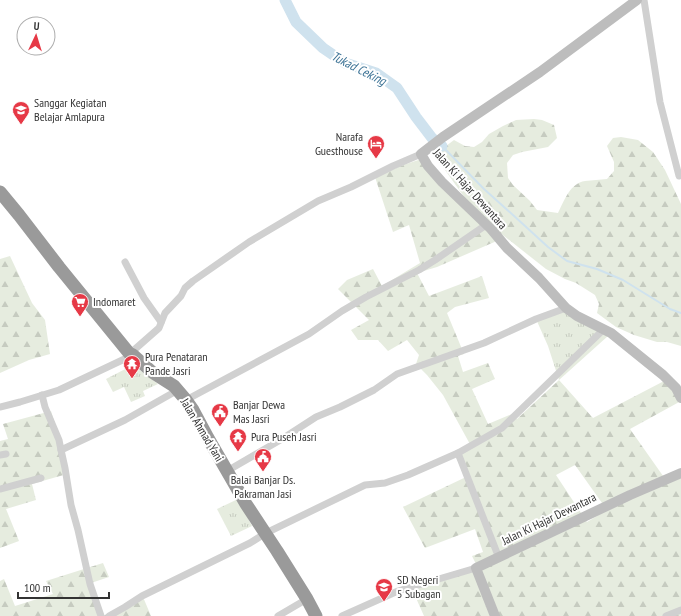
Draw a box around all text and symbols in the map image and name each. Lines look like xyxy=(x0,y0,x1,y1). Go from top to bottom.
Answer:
north arrow xyxy=(16,16,56,56)
text: U xyxy=(33,19,40,33)
water label: Tukad Ceking xyxy=(329,47,390,90)
place label: Sanggar Kegiatan Belajar Amlapura xyxy=(34,95,106,124)
school or university icon: Sanggar Kegiatan Belajar Amlapura xyxy=(11,100,31,125)
place label: Narafa Guesthouse xyxy=(315,129,363,158)
hotel icon: Narafa Guesthouse xyxy=(366,134,386,159)
street label: Jalan Ki Hajar Dewantara xyxy=(430,145,511,232)
supermarket icon: Indomaret xyxy=(70,292,90,317)
place label: Indomaret xyxy=(93,294,136,309)
place label: Pura Penataran Pande Jasri xyxy=(145,349,207,378)
temple icon: Pura Penataran Pande Jasri xyxy=(122,354,142,379)
street label: Jalan Ahmad Yani xyxy=(177,394,227,464)
place label: Banjar Dewa Mas Jasri xyxy=(233,397,285,426)
public building icon: Banjar Dewa Mas Jasri xyxy=(210,402,230,427)
temple icon: Pura Puseh Jasri xyxy=(228,427,248,452)
place label: Pura Puseh Jasri xyxy=(251,429,317,444)
public building icon: Balai Banjar Ds. Pakraman Jasi xyxy=(253,447,273,472)
place label: Balai Banjar Ds. Pakraman Jasi xyxy=(231,472,295,501)
street label: Jalan Ki Hajar Dewantara xyxy=(498,489,599,548)
place label: SD Negeri 5 Subagan xyxy=(397,572,441,601)
scale bar xyxy=(18,574,109,600)
school or university icon: SD Negeri 5 Subagan xyxy=(374,577,394,602)
text: 100 m xyxy=(24,580,51,595)

